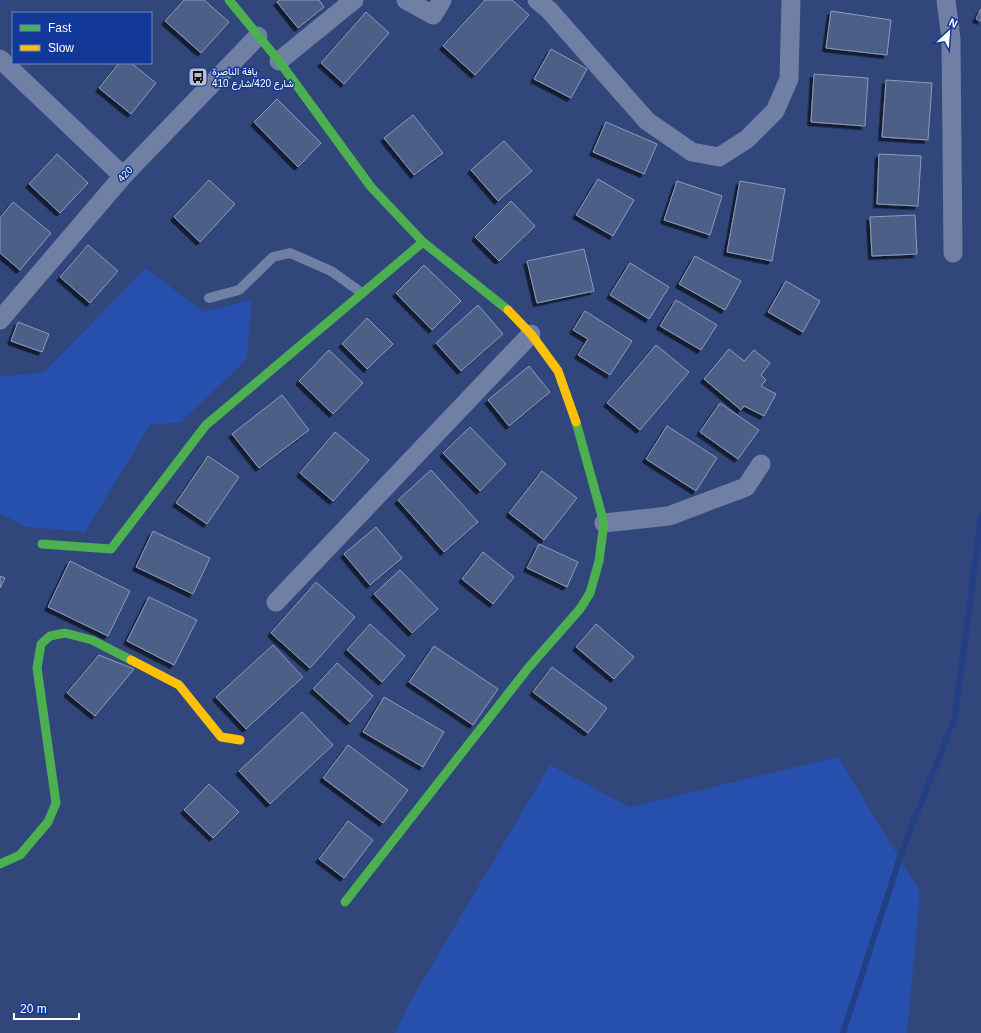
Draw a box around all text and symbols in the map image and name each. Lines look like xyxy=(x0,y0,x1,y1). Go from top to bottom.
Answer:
legend xyxy=(12,12,152,64)
north arrow xyxy=(929,12,969,52)
text: N xyxy=(947,16,960,30)
text: Fast xyxy=(48,21,72,35)
text: Slow xyxy=(48,41,74,55)
bus stop icon: يافة الناصرة شارع 420/شارع 410 xyxy=(187,66,209,88)
place label: يافة الناصرة شارع 420/شارع 410 xyxy=(212,66,294,90)
street label: 420 xyxy=(115,164,135,184)
scale bar xyxy=(14,995,79,1021)
text: 20 m xyxy=(20,1002,47,1016)

